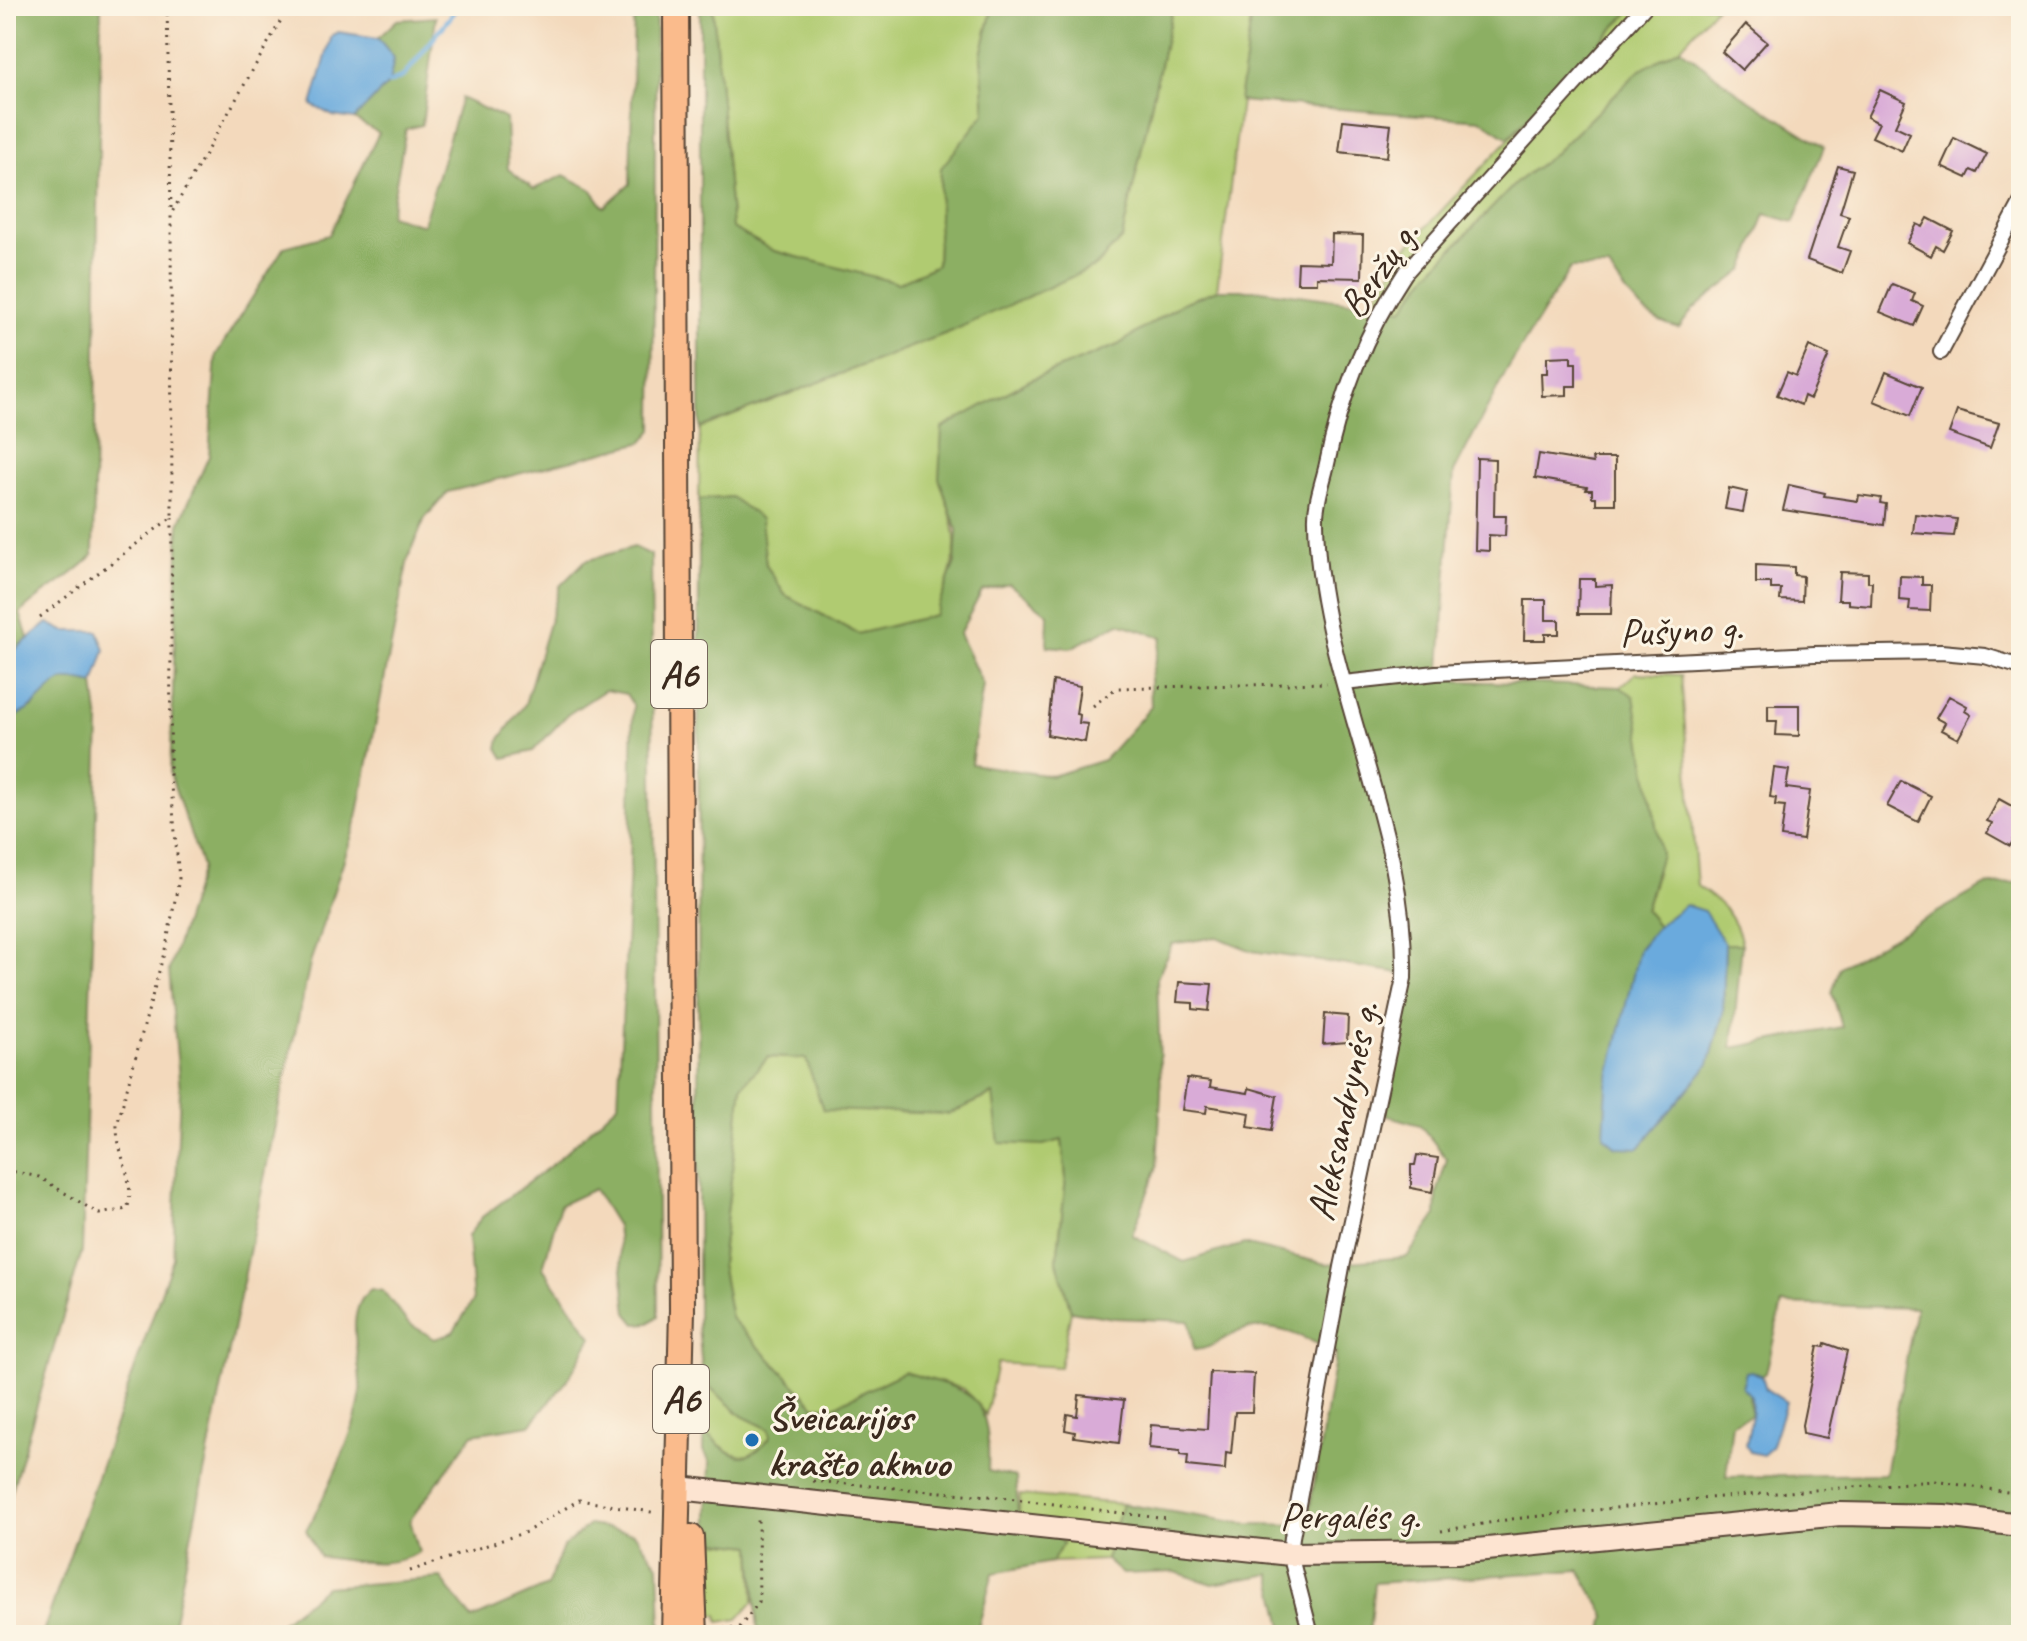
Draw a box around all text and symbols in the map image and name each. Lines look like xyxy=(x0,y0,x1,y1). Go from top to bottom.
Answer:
street label: Beržų g. xyxy=(1328,211,1430,327)
street label: Pušyno g. xyxy=(1618,602,1744,658)
road number: A6 xyxy=(651,640,707,708)
street label: Aleksandrynės g. xyxy=(1295,997,1391,1225)
road number: A6 xyxy=(653,1365,709,1433)
place label: Šveicarijos krašto akmuo xyxy=(768,1392,952,1488)
marker: Šveicarijos krašto akmuo xyxy=(743,1431,761,1449)
street label: Pergalės g. xyxy=(1280,1491,1420,1541)

